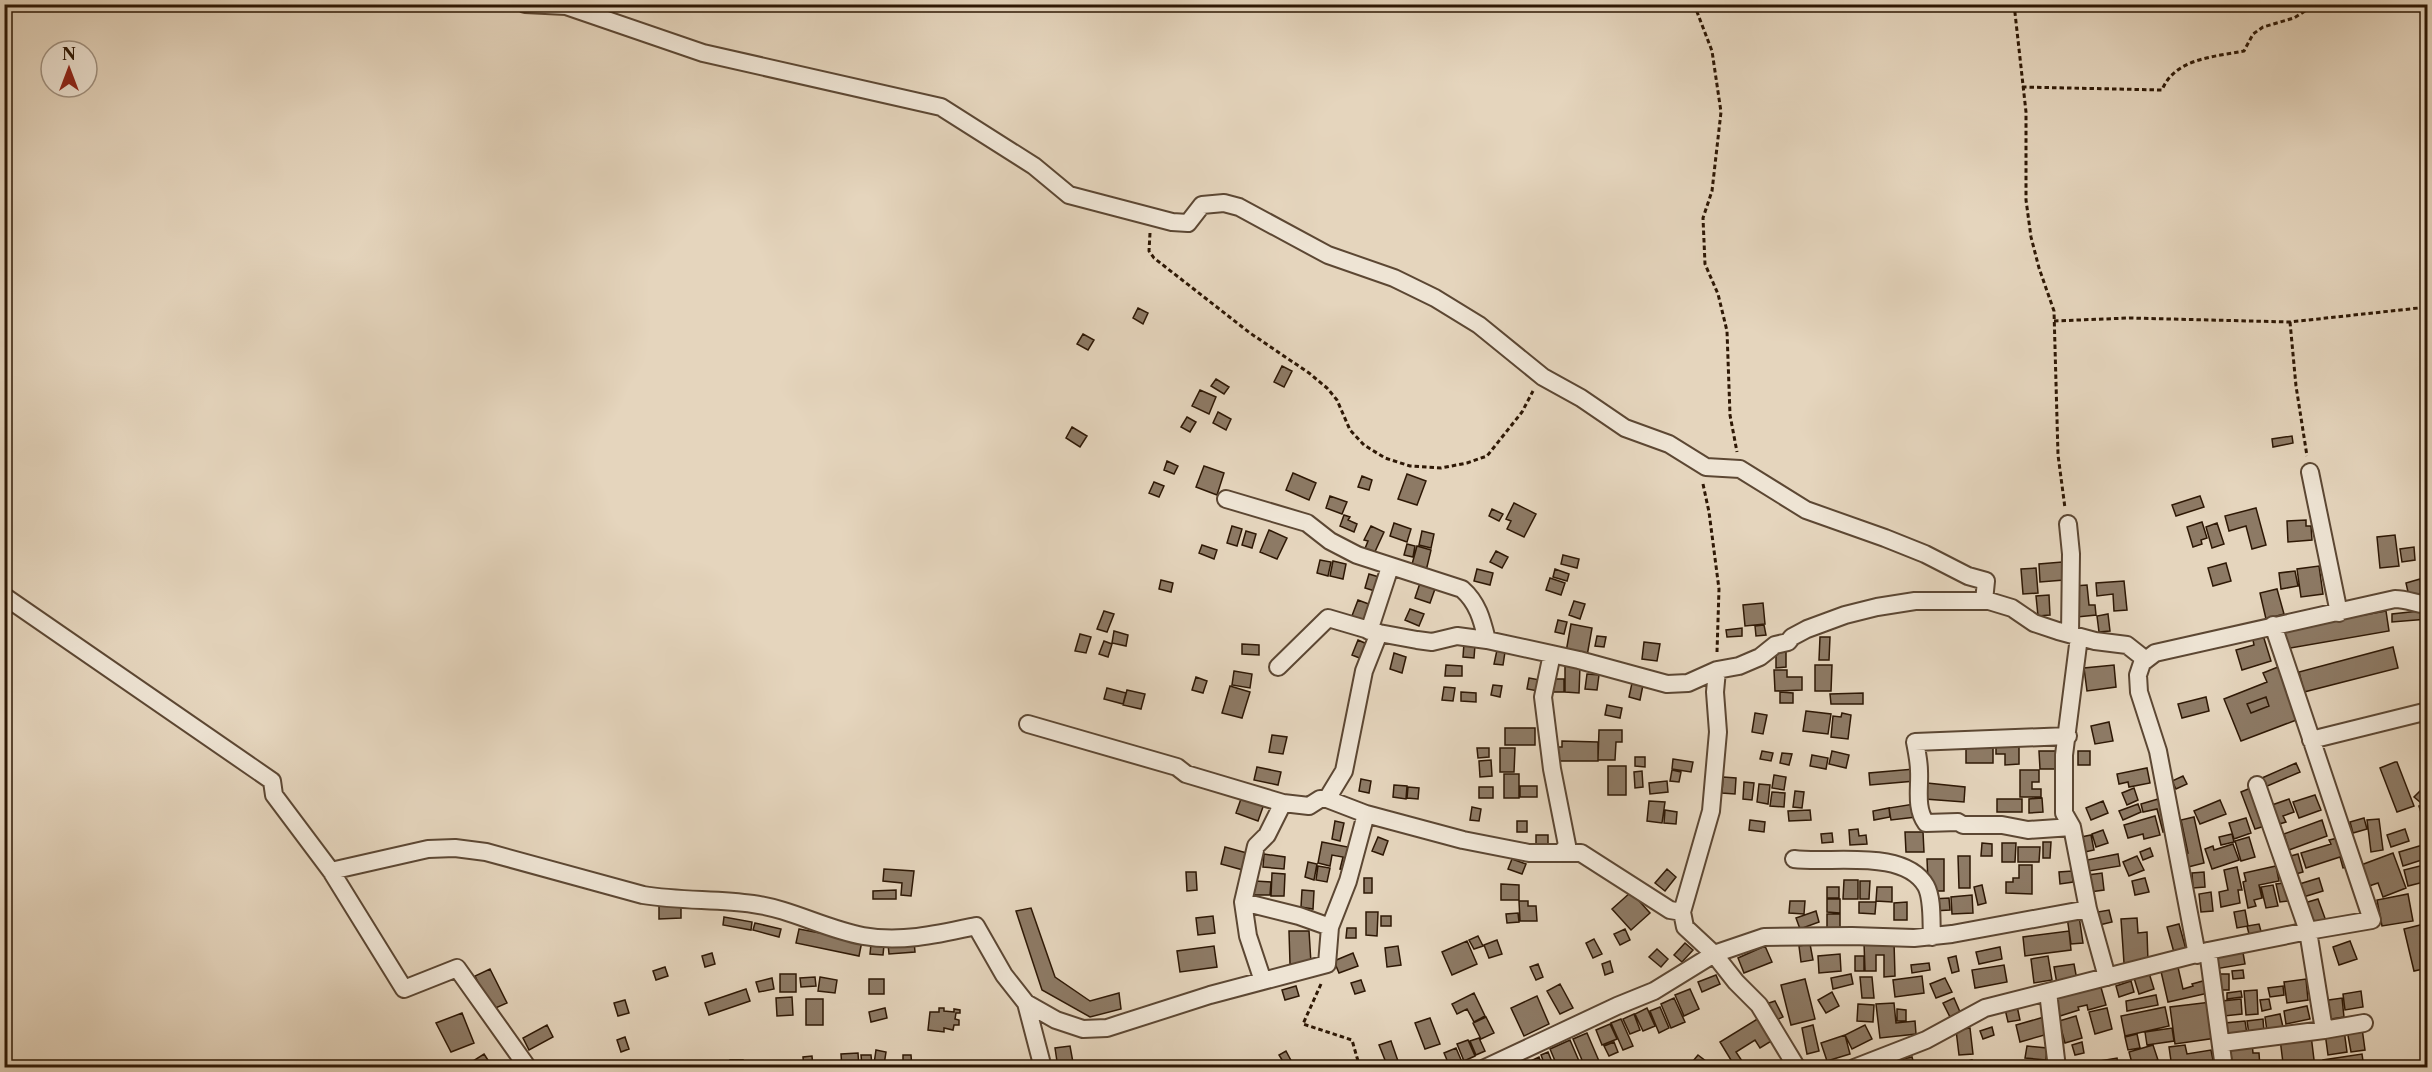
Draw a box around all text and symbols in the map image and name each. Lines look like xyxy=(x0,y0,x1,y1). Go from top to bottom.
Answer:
north arrow xyxy=(39,39,99,99)
text: N xyxy=(62,44,76,64)

